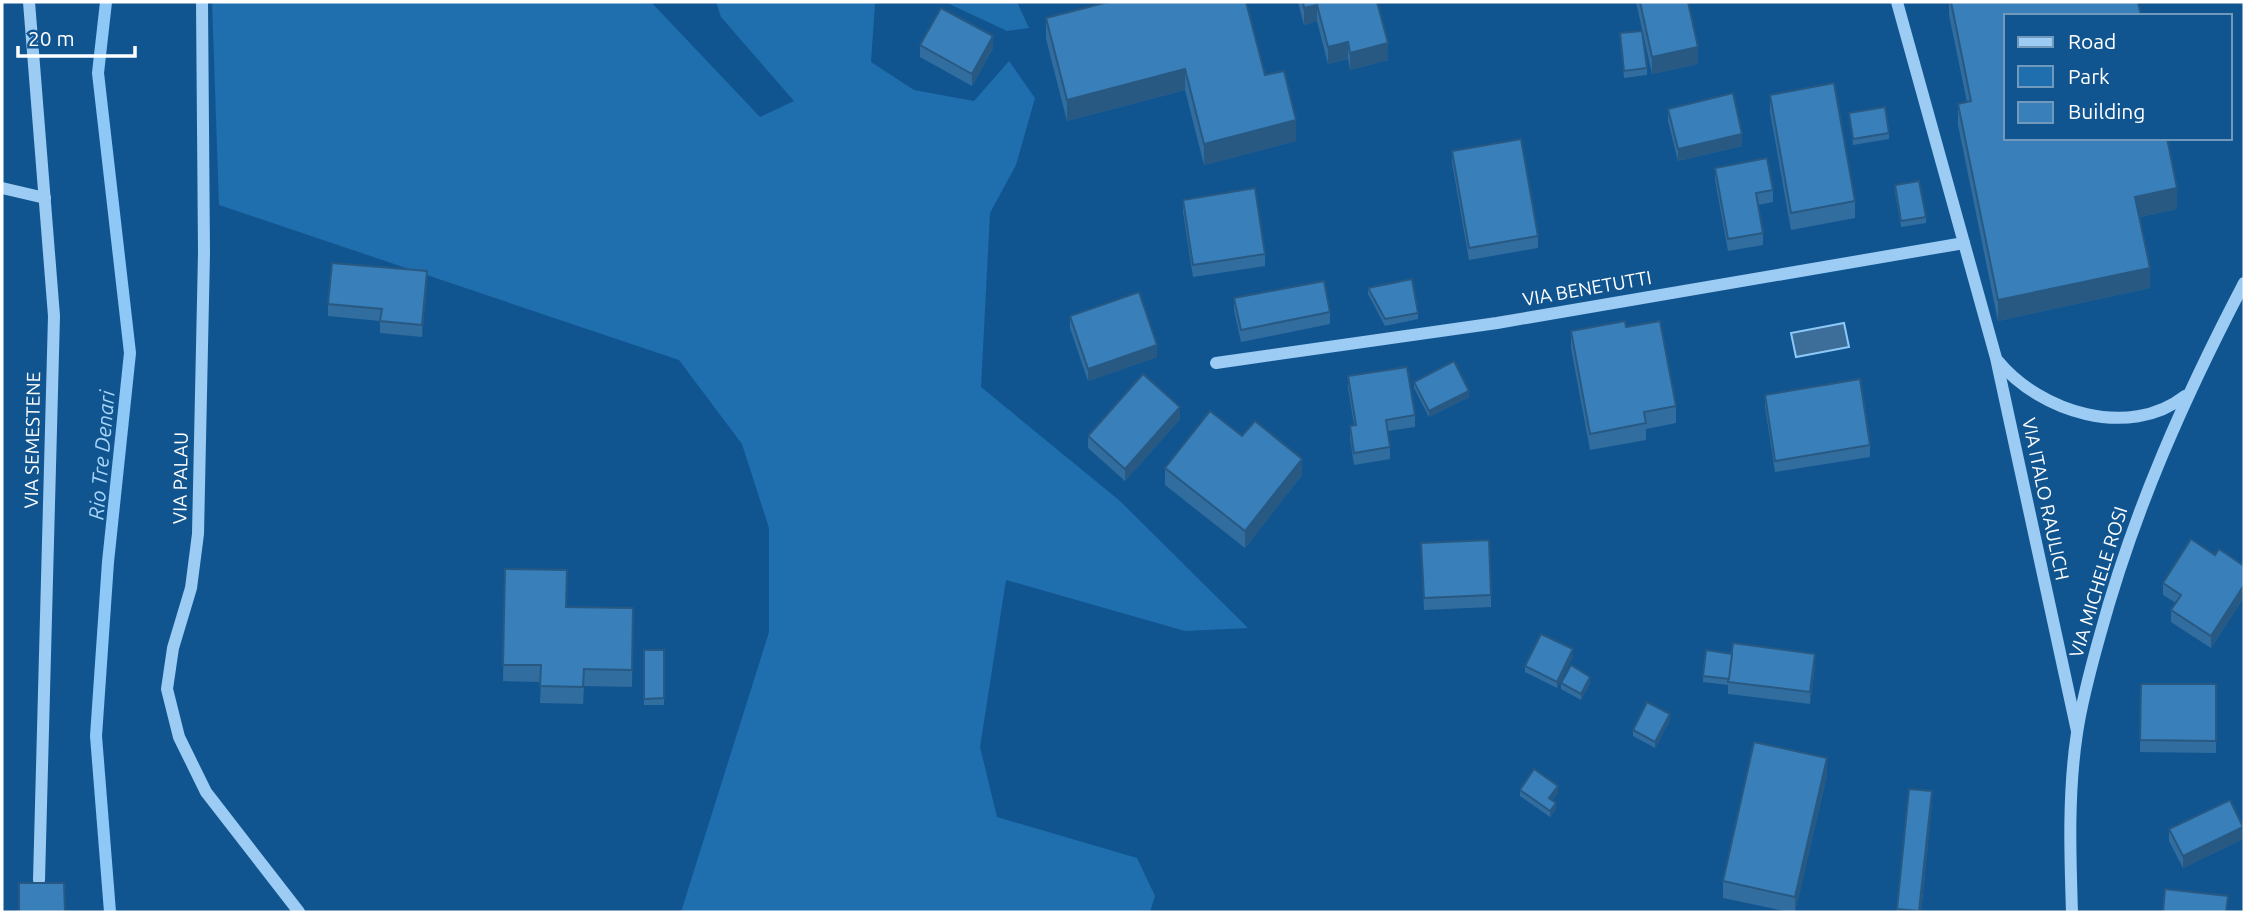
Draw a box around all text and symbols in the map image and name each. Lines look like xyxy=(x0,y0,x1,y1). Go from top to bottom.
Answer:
scale bar xyxy=(18,14,135,58)
legend xyxy=(2004,14,2232,140)
text: 20 m xyxy=(28,26,75,50)
text: Road xyxy=(2068,29,2116,53)
text: Park xyxy=(2068,64,2110,88)
text: Building xyxy=(2068,99,2145,123)
street label: VIA BENETUTTI xyxy=(1521,266,1653,310)
street label: VIA SEMESTENE xyxy=(20,371,44,509)
water label: Rio Tre Denari xyxy=(83,389,119,521)
street label: VIA ITALO RAULICH xyxy=(2018,416,2074,582)
street label: VIA PALAU xyxy=(168,432,192,524)
street label: VIA MICHELE ROSI xyxy=(2065,504,2131,660)

